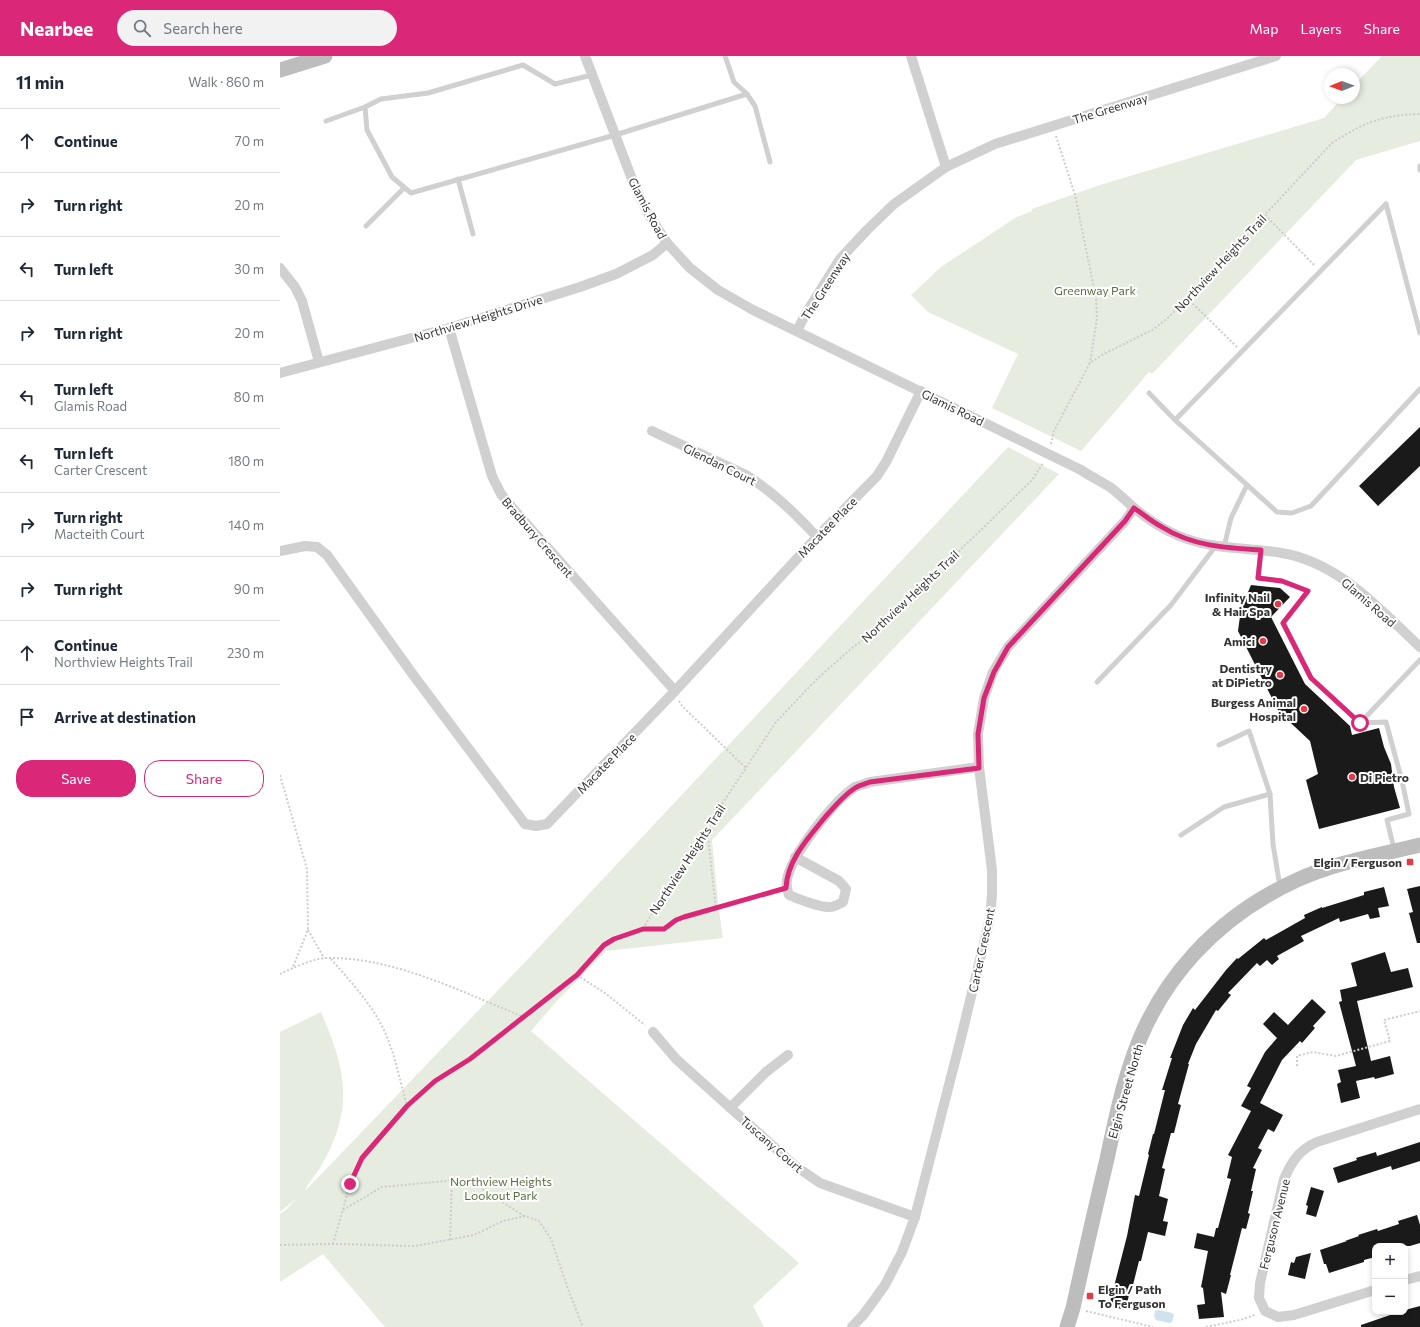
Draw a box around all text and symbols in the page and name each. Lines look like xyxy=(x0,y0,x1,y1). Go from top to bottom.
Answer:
search box xyxy=(117,10,397,46)
text: Nearbee xyxy=(20,17,93,40)
icon: search xyxy=(131,17,153,39)
text: Search here xyxy=(163,19,243,37)
text: Map xyxy=(1250,20,1278,37)
text: Layers xyxy=(1300,20,1342,37)
text: Share xyxy=(1364,20,1400,37)
north arrow xyxy=(1324,68,1360,104)
text: 11 min xyxy=(16,72,64,93)
text: Walk · 860 m xyxy=(188,74,264,90)
street label: The Greenway xyxy=(1071,90,1149,126)
icon: ahead xyxy=(16,130,38,152)
text: Continue xyxy=(54,132,118,150)
text: 70 m xyxy=(235,133,264,149)
street label: Glamis Road xyxy=(626,175,670,241)
icon: right xyxy=(16,194,38,216)
text: Turn right xyxy=(54,196,123,214)
text: 20 m xyxy=(235,197,264,213)
street label: Northview Heights Trail xyxy=(1171,211,1269,315)
street label: The Greenway xyxy=(798,250,852,322)
icon: left xyxy=(16,258,38,280)
text: Turn left xyxy=(54,260,113,278)
text: 30 m xyxy=(234,261,264,277)
park label: Greenway Park xyxy=(1054,283,1137,297)
street label: Northview Heights Drive xyxy=(412,292,544,344)
icon: right xyxy=(16,322,38,344)
text: Turn right xyxy=(54,324,123,342)
text: 20 m xyxy=(235,325,264,341)
text: Turn left xyxy=(54,380,113,398)
icon: left xyxy=(16,386,38,408)
street label: Glamis Road xyxy=(920,386,986,428)
text: 80 m xyxy=(234,389,264,405)
text: Glamis Road xyxy=(54,398,127,414)
street label: Glendan Court xyxy=(681,440,759,488)
text: Turn left xyxy=(54,444,113,462)
icon: left xyxy=(16,450,38,472)
text: 180 m xyxy=(228,453,264,469)
text: Carter Crescent xyxy=(54,462,147,478)
street label: Bradbury Crescent xyxy=(499,494,577,580)
street label: Macatee Place xyxy=(795,494,859,560)
text: Turn right xyxy=(54,508,123,526)
icon: right xyxy=(16,514,38,536)
text: 140 m xyxy=(228,517,264,533)
text: Macteith Court xyxy=(54,526,145,542)
street label: Northview Heights Trail xyxy=(858,547,962,645)
street label: Glamis Road xyxy=(1339,575,1399,629)
icon: right xyxy=(16,578,38,600)
text: Turn right xyxy=(54,580,123,598)
text: 90 m xyxy=(234,581,264,597)
place label: Infinity Nail & Hair Spa xyxy=(1205,590,1270,618)
marker: Infinity Nail & Hair Spa xyxy=(1273,599,1283,609)
place label: Amici xyxy=(1223,634,1255,648)
text: Continue xyxy=(54,636,118,654)
marker: Amici xyxy=(1258,636,1268,646)
icon: ahead xyxy=(16,642,38,664)
text: 230 m xyxy=(227,645,264,661)
text: Northview Heights Trail xyxy=(54,654,193,670)
place label: Dentistry at DiPietro xyxy=(1212,661,1272,689)
marker: Dentistry at DiPietro xyxy=(1275,670,1285,680)
place label: Burgess Animal Hospital xyxy=(1211,695,1296,723)
marker: Burgess Animal Hospital xyxy=(1299,704,1309,714)
icon: arrive xyxy=(16,706,38,728)
text: Arrive at destination xyxy=(54,708,196,726)
route start xyxy=(1351,714,1369,732)
street label: Macatee Place xyxy=(574,730,638,796)
button: Save xyxy=(16,760,136,797)
button: Share xyxy=(144,760,264,797)
place label: Di Pietro xyxy=(1360,770,1409,784)
marker: Di Pietro xyxy=(1347,772,1357,782)
street label: Northview Heights Trail xyxy=(646,801,728,917)
place label: Elgin / Ferguson xyxy=(1313,855,1402,869)
marker: Elgin / Ferguson xyxy=(1405,857,1415,867)
street label: Carter Crescent xyxy=(965,906,997,994)
street label: Elgin Street North xyxy=(1105,1042,1145,1140)
street label: Tuscany Court xyxy=(738,1113,806,1175)
park label: Northview Heights Lookout Park xyxy=(450,1174,552,1202)
route end xyxy=(341,1175,359,1193)
street label: Ferguson Avenue xyxy=(1256,1177,1292,1271)
map controls xyxy=(1372,1243,1408,1315)
button: + xyxy=(1372,1243,1408,1279)
button: − xyxy=(1372,1279,1408,1315)
place label: Elgin / Path To Ferguson xyxy=(1098,1282,1166,1310)
marker: Elgin / Path To Ferguson xyxy=(1085,1291,1095,1301)

